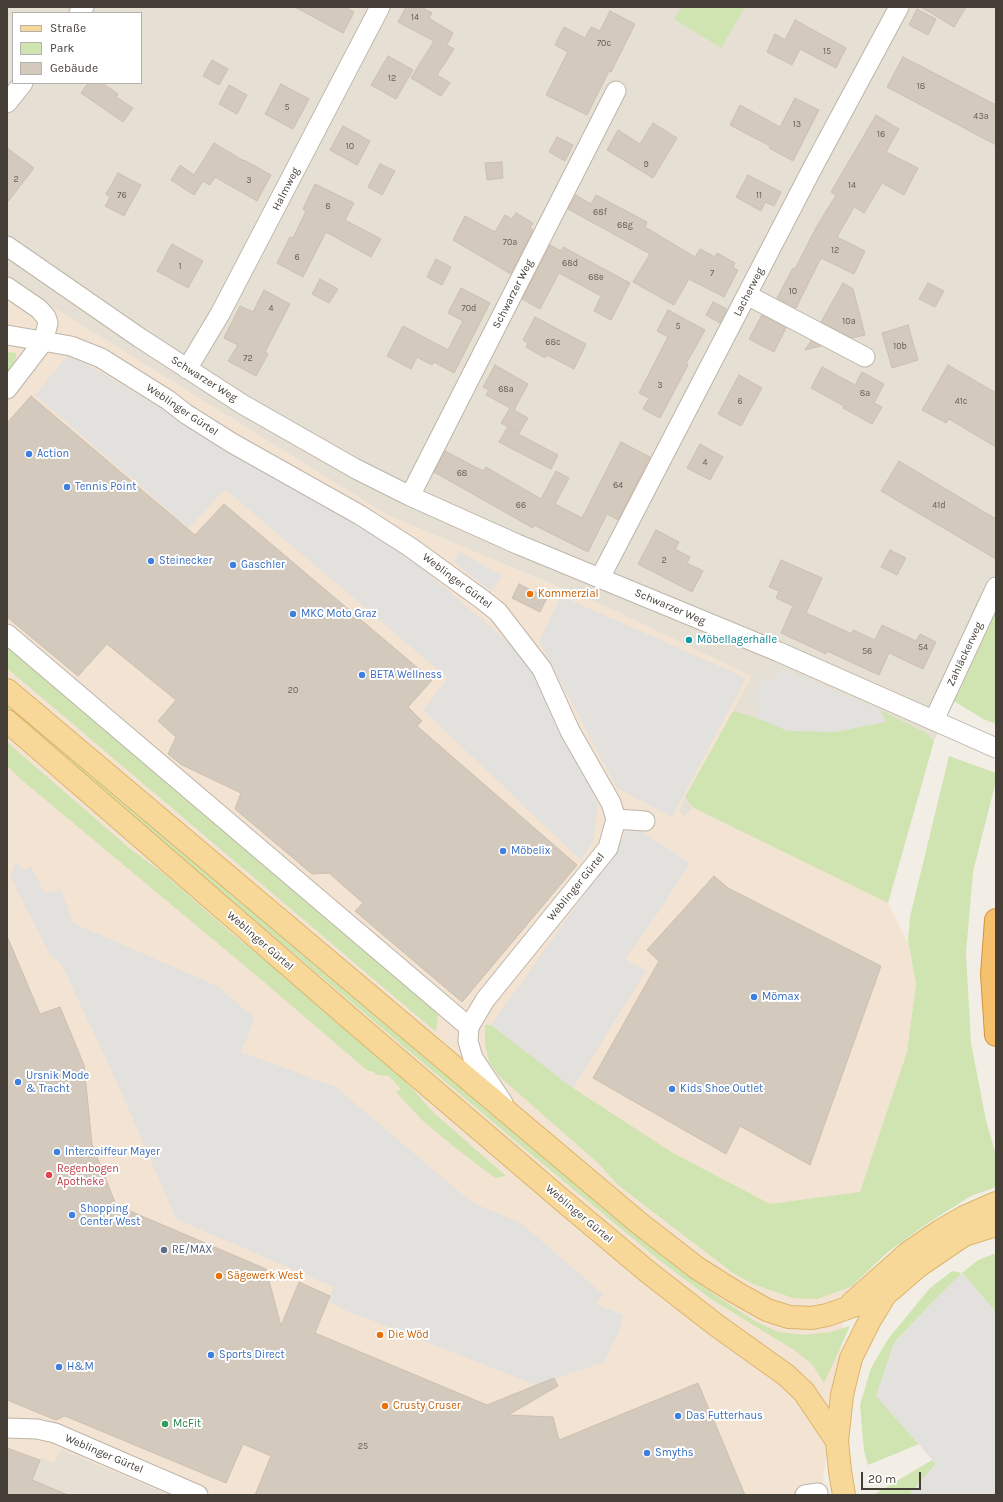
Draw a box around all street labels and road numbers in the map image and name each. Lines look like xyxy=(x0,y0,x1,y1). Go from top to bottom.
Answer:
street label: Halmweg xyxy=(270,165,302,213)
street label: Schwarzer Weg xyxy=(490,257,536,331)
street label: Lacherweg xyxy=(731,265,767,319)
street label: Schwarzer Weg xyxy=(168,353,240,405)
street label: Weblinger Gürtel xyxy=(144,381,220,439)
street label: Weblinger Gürtel xyxy=(420,551,494,611)
street label: Schwarzer Weg xyxy=(633,586,707,628)
street label: Zahläckerweg xyxy=(944,620,986,688)
street label: Weblinger Gürtel xyxy=(545,850,607,924)
street label: Weblinger Gürtel xyxy=(224,909,296,973)
street label: Weblinger Gürtel xyxy=(543,1182,615,1246)
street label: Weblinger Gürtel xyxy=(63,1432,145,1476)

